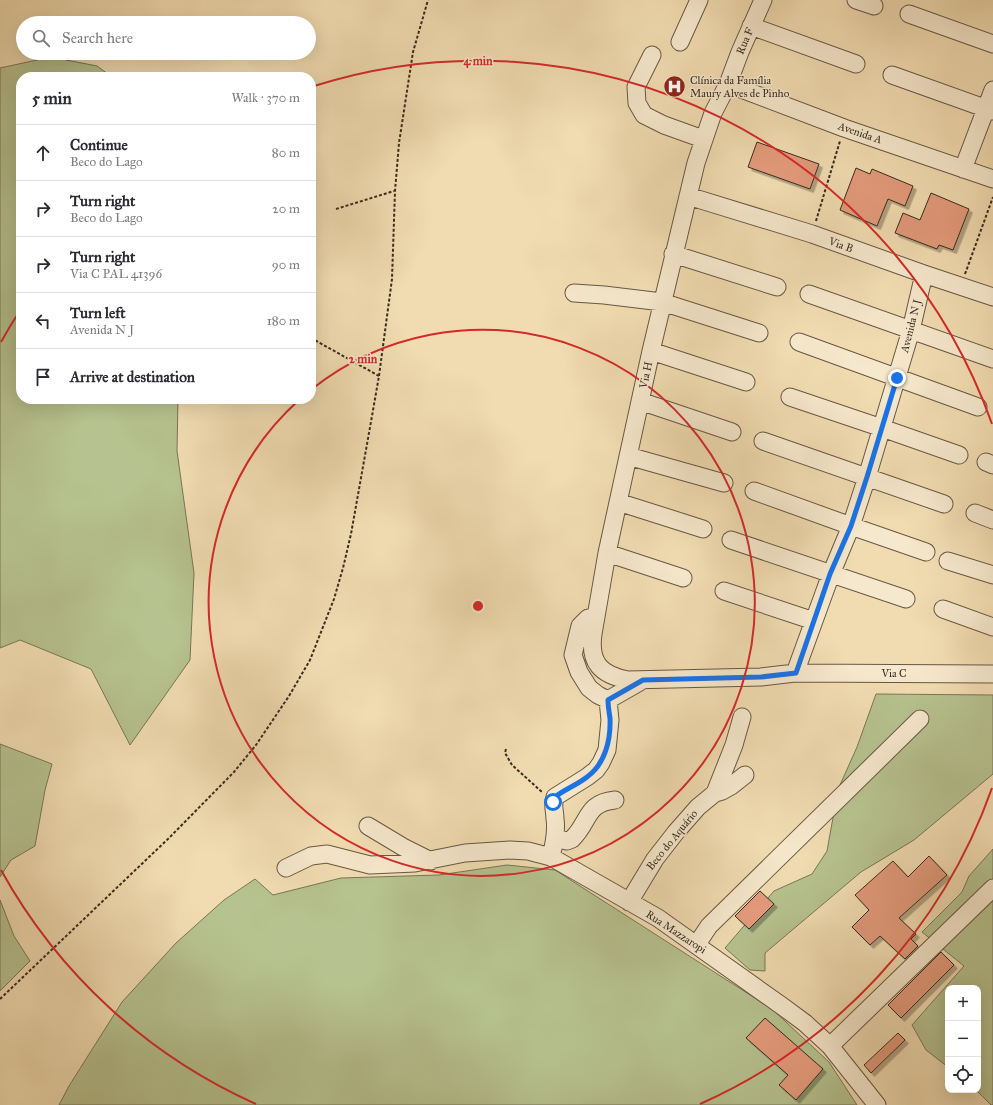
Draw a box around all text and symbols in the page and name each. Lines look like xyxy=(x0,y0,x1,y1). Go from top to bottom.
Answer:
search box xyxy=(16,16,316,60)
street label: Rua F xyxy=(734,26,756,56)
icon: search xyxy=(30,27,52,49)
text: Search here xyxy=(62,29,133,47)
text: 4 min xyxy=(463,54,493,69)
hospital icon: Clínica da Família Maury Alves de Pinho xyxy=(662,73,688,99)
place label: Clínica da Família Maury Alves de Pinho xyxy=(690,74,790,100)
text: 5 min xyxy=(32,88,72,109)
text: Walk · 370 m xyxy=(231,90,300,106)
street label: Avenida A xyxy=(835,119,884,147)
text: Continue xyxy=(70,136,128,154)
icon: ahead xyxy=(32,142,54,164)
text: 80 m xyxy=(272,145,300,161)
text: Beco do Lago xyxy=(70,154,143,170)
text: Turn right xyxy=(70,192,135,210)
icon: right xyxy=(32,198,54,220)
text: 20 m xyxy=(272,201,300,217)
text: Beco do Lago xyxy=(70,210,143,226)
street label: Via B xyxy=(826,234,855,255)
text: Turn right xyxy=(70,248,135,266)
icon: right xyxy=(32,254,54,276)
text: 90 m xyxy=(272,257,300,273)
text: Via C PAL 41396 xyxy=(70,266,162,282)
street label: Avenida N J xyxy=(898,298,925,355)
text: Turn left xyxy=(70,304,126,322)
icon: left xyxy=(32,310,54,332)
text: 180 m xyxy=(267,313,300,329)
text: Avenida N J xyxy=(70,322,134,338)
text: 2 min xyxy=(349,352,378,366)
street label: Via H xyxy=(637,360,655,391)
icon: arrive xyxy=(32,366,54,388)
text: Arrive at destination xyxy=(70,368,195,386)
route end xyxy=(888,369,906,387)
centre of rings xyxy=(471,599,485,613)
street label: Via C xyxy=(880,667,907,680)
route start xyxy=(544,793,562,811)
street label: Beco do Aquário xyxy=(644,807,701,873)
street label: Rua Mazzaropi xyxy=(643,908,709,956)
map controls xyxy=(945,985,981,1093)
button: + xyxy=(945,985,981,1021)
button: − xyxy=(945,1021,981,1057)
button: locate xyxy=(945,1057,981,1093)

